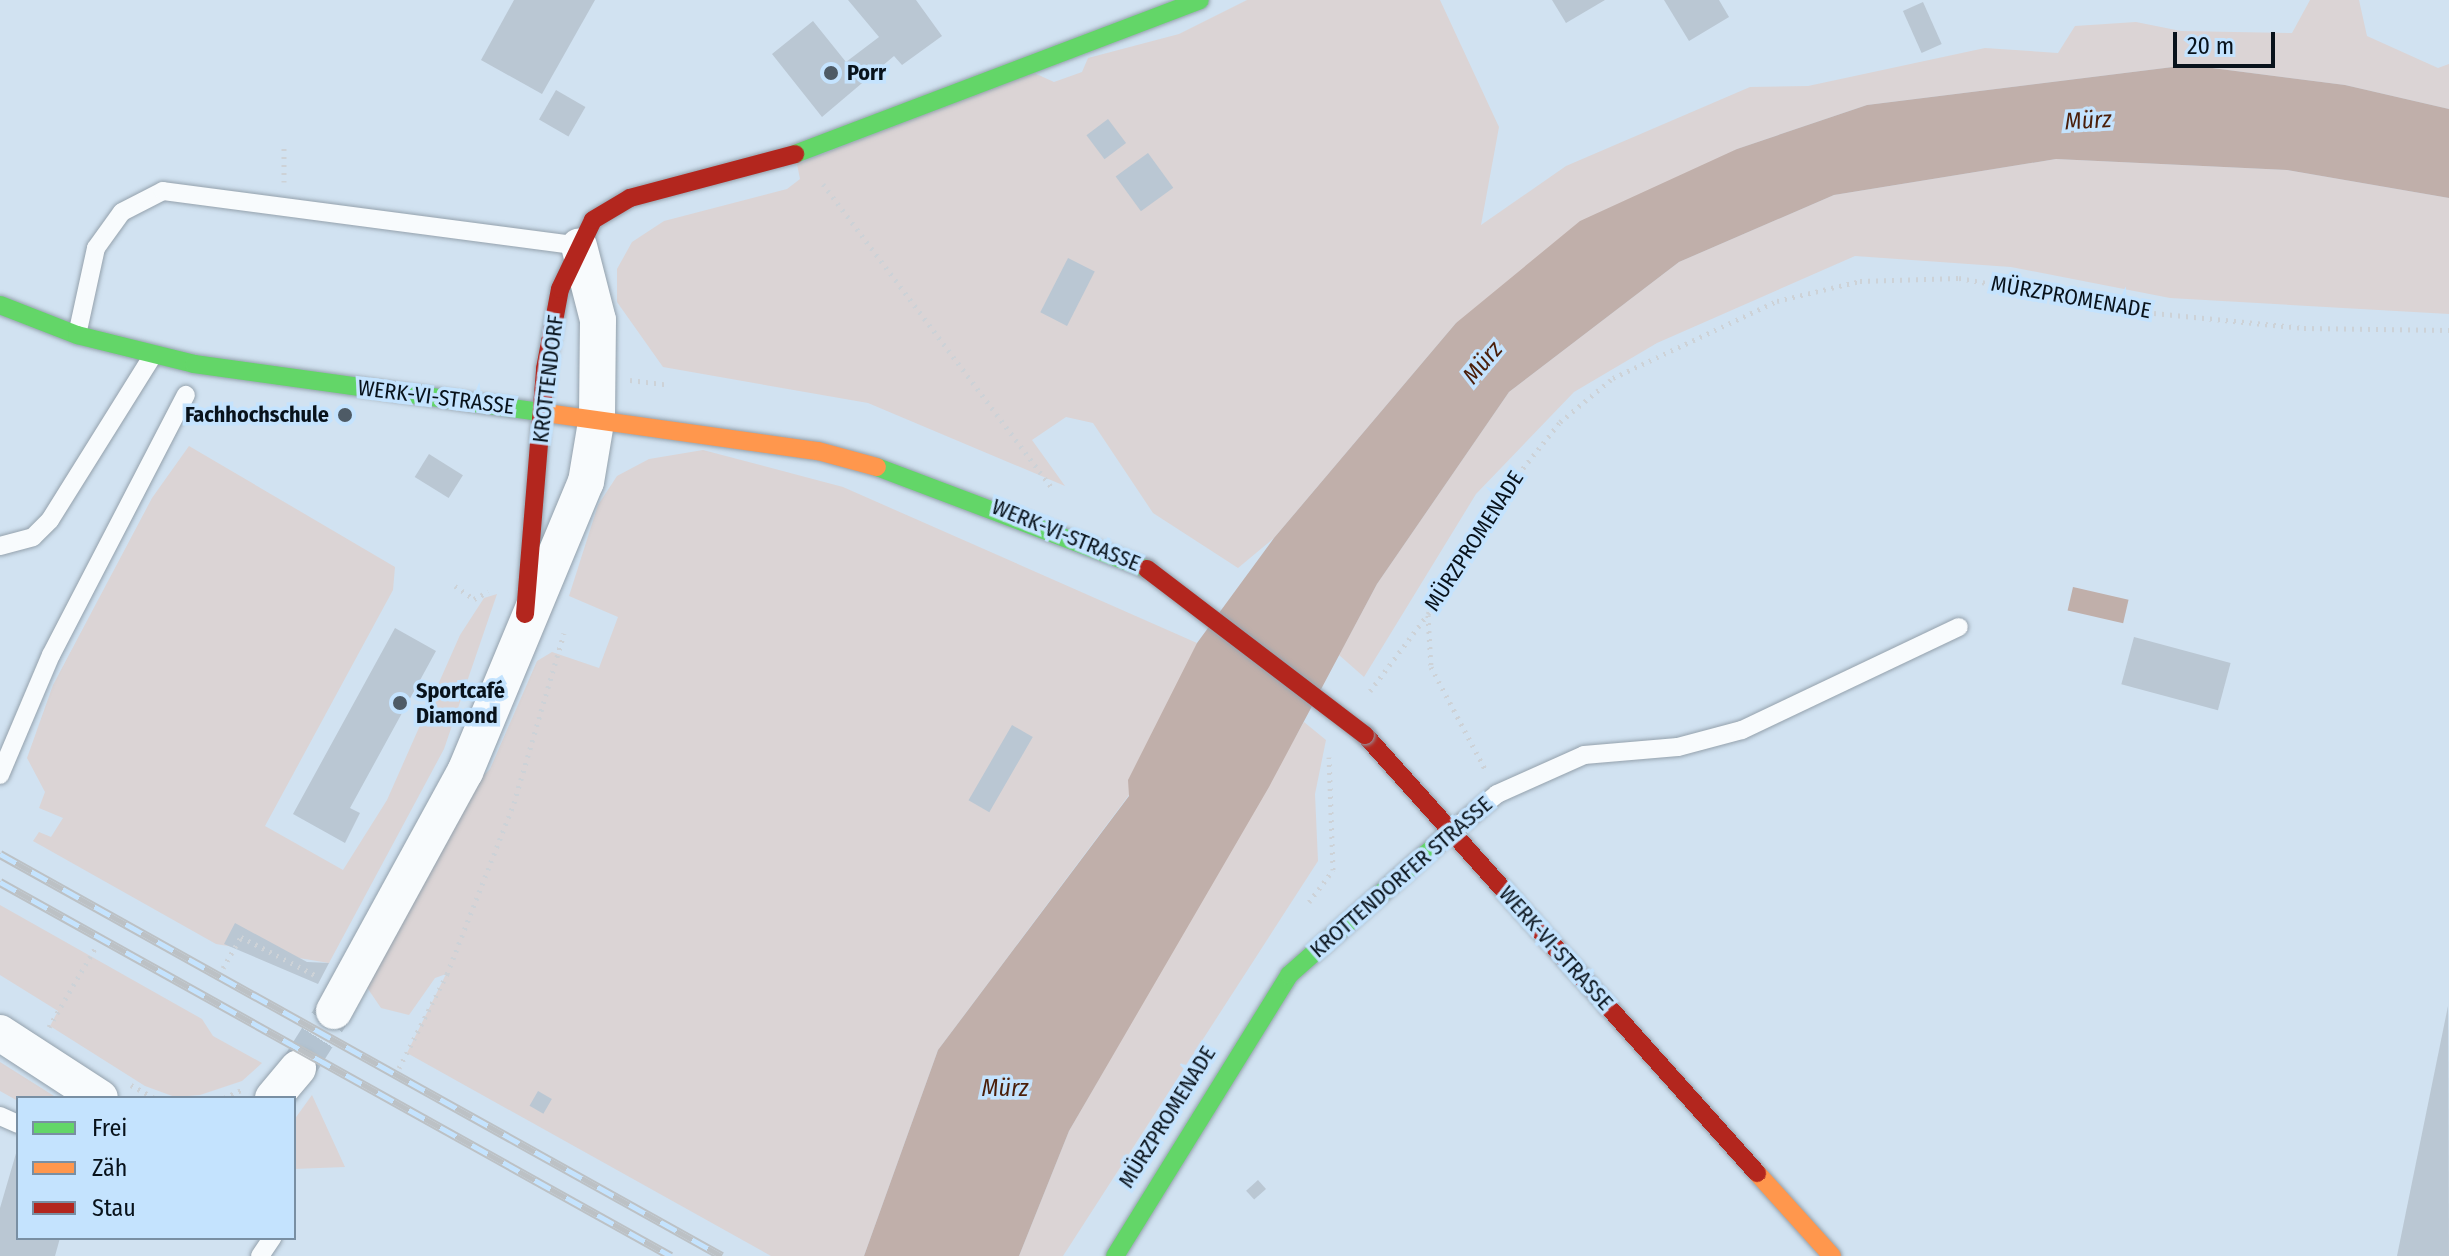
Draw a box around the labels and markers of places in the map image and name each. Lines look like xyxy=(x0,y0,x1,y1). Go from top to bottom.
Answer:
place label: Porr xyxy=(847,60,886,86)
marker: Porr xyxy=(822,64,840,82)
place label: Fachhochschule xyxy=(185,402,329,428)
marker: Fachhochschule xyxy=(336,406,354,424)
place label: Sportcafé Diamond xyxy=(416,677,505,728)
marker: Sportcafé Diamond xyxy=(391,694,409,712)

